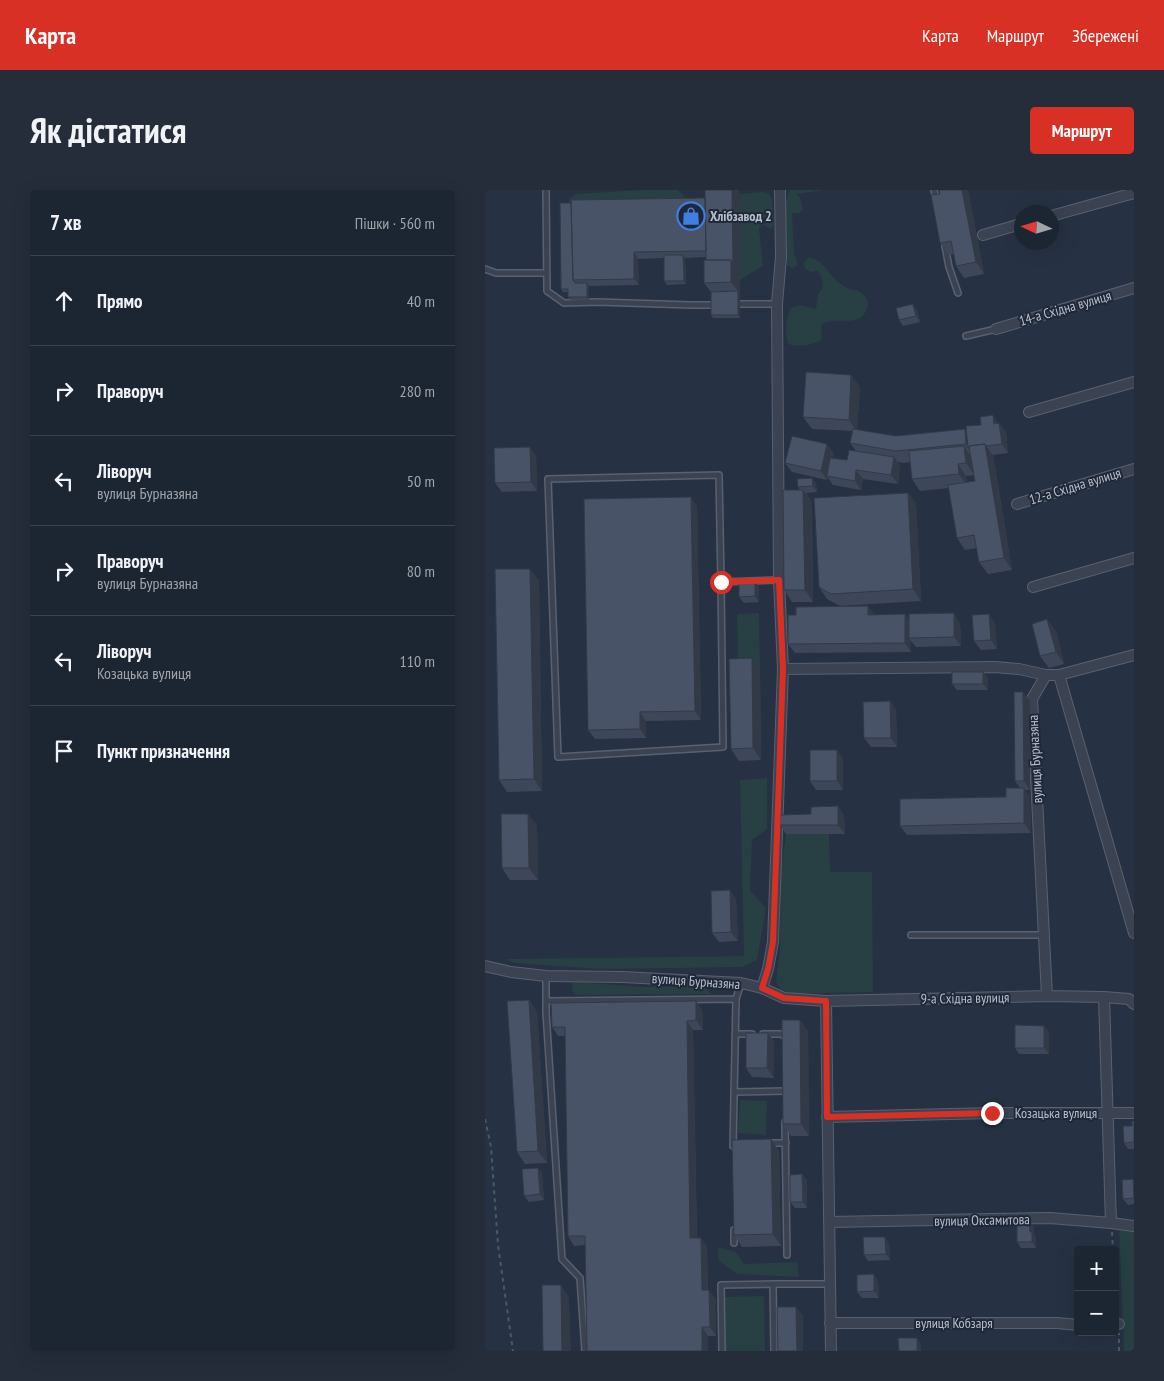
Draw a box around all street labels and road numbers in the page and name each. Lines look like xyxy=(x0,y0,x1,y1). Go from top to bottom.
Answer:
street label: 14-а Східна вулиця xyxy=(1017,286,1113,330)
street label: 12-а Східна вулиця xyxy=(1027,463,1123,509)
street label: вулиця Бурназяна xyxy=(1024,714,1046,804)
street label: вулиця Бурназяна xyxy=(651,969,741,993)
street label: 9-а Східна вулиця xyxy=(920,988,1010,1008)
street label: Козацька вулиця xyxy=(1015,1104,1097,1122)
street label: вулиця Оксамитова xyxy=(934,1210,1030,1230)
street label: вулиця Кобзаря xyxy=(915,1314,993,1332)

